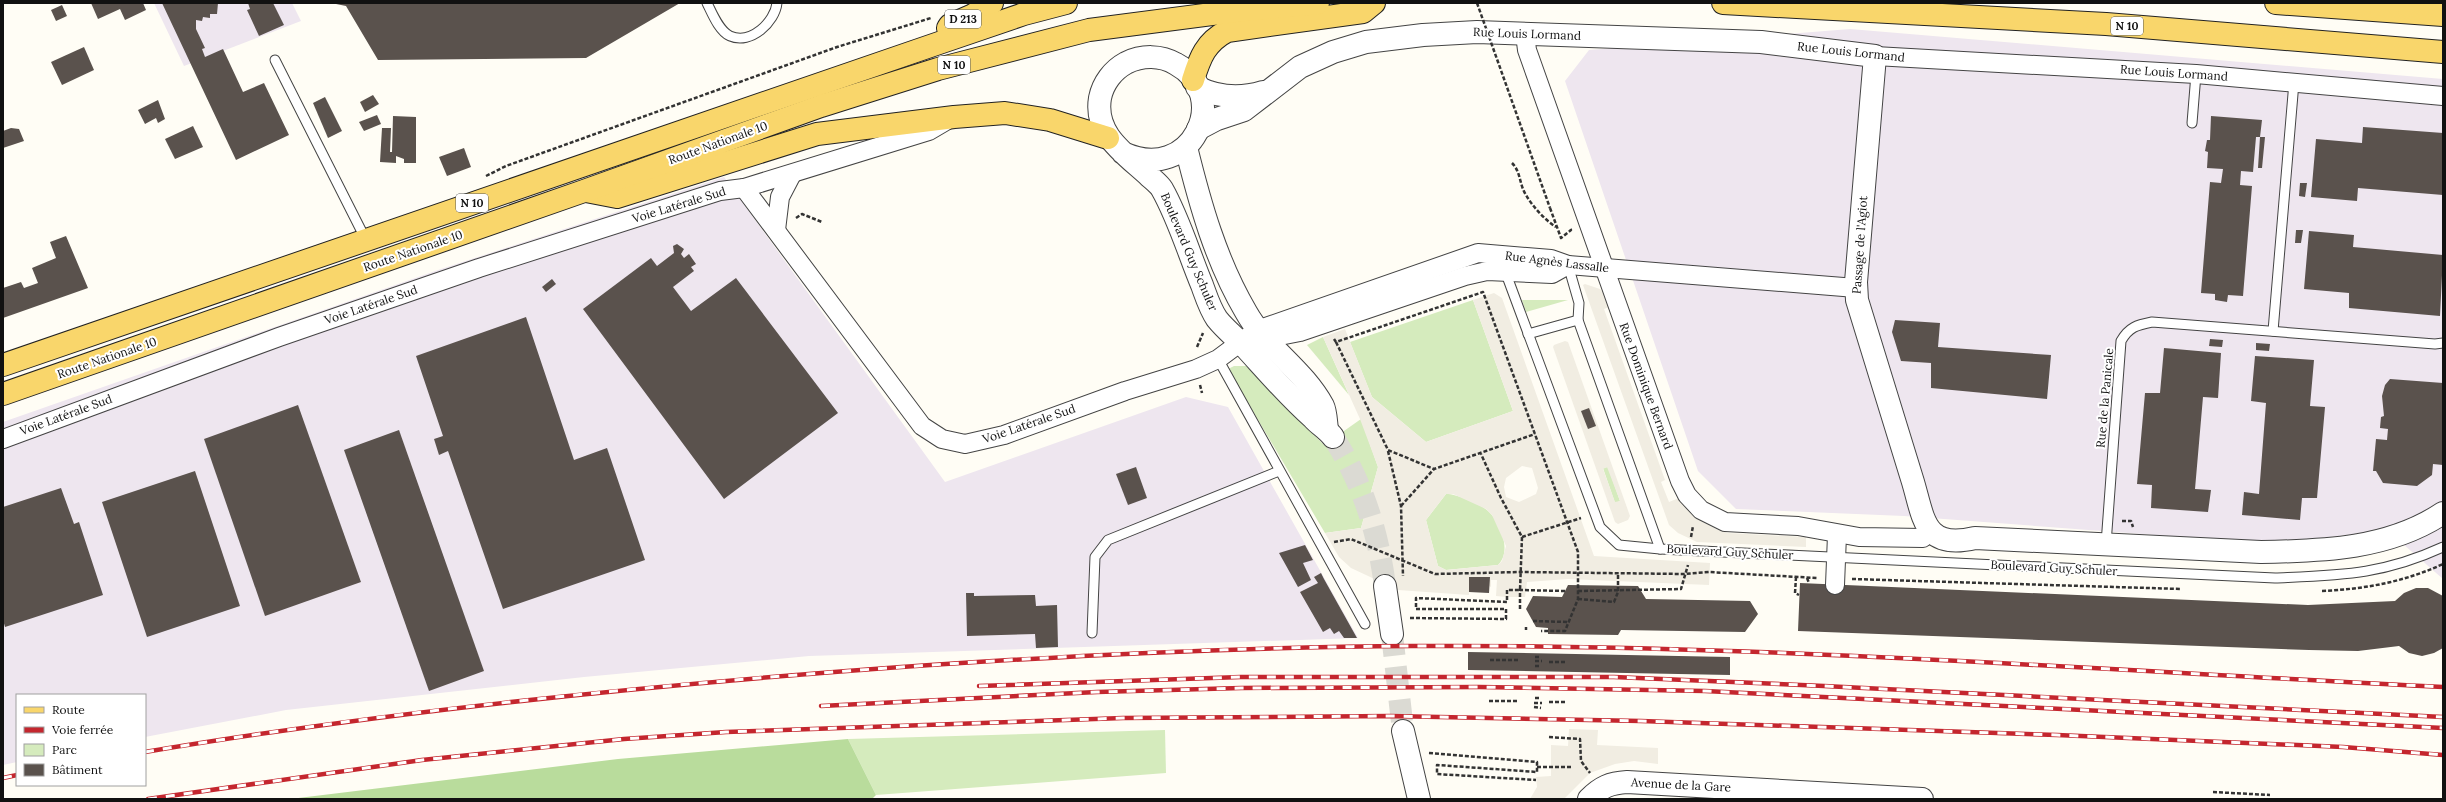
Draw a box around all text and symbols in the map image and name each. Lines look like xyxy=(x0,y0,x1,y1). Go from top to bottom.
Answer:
road number: D 213 xyxy=(945,10,981,28)
road number: N 10 xyxy=(2111,17,2143,35)
street label: Rue Louis Lormand xyxy=(1473,24,1581,43)
street label: Rue Louis Lormand xyxy=(1797,38,1906,65)
road number: N 10 xyxy=(938,56,970,74)
street label: Rue Louis Lormand xyxy=(2120,61,2228,84)
street label: Route Nationale 10 xyxy=(666,118,769,167)
street label: Voie Latérale Sud xyxy=(629,183,728,226)
street label: Boulevard Guy Schuler xyxy=(1158,190,1222,314)
road number: N 10 xyxy=(456,194,488,212)
street label: Passage de l'Agiot xyxy=(1849,195,1870,295)
street label: Route Nationale 10 xyxy=(361,226,465,275)
street label: Rue Agnès Lassalle xyxy=(1504,248,1610,275)
street label: Voie Latérale Sud xyxy=(322,282,419,328)
street label: Rue Dominique Bernard xyxy=(1617,320,1676,451)
street label: Route Nationale 10 xyxy=(55,333,159,382)
street label: Rue de la Panicale xyxy=(2093,347,2116,449)
street label: Voie Latérale Sud xyxy=(17,391,114,439)
street label: Voie Latérale Sud xyxy=(980,401,1077,447)
street label: Boulevard Guy Schuler xyxy=(1666,541,1795,562)
street label: Boulevard Guy Schuler xyxy=(1990,557,2119,578)
legend xyxy=(16,694,146,786)
text: Route xyxy=(52,702,85,717)
text: Voie ferrée xyxy=(51,722,114,737)
text: Parc xyxy=(52,742,77,757)
text: Bâtiment xyxy=(52,762,103,777)
street label: Avenue de la Gare xyxy=(1630,774,1732,795)

